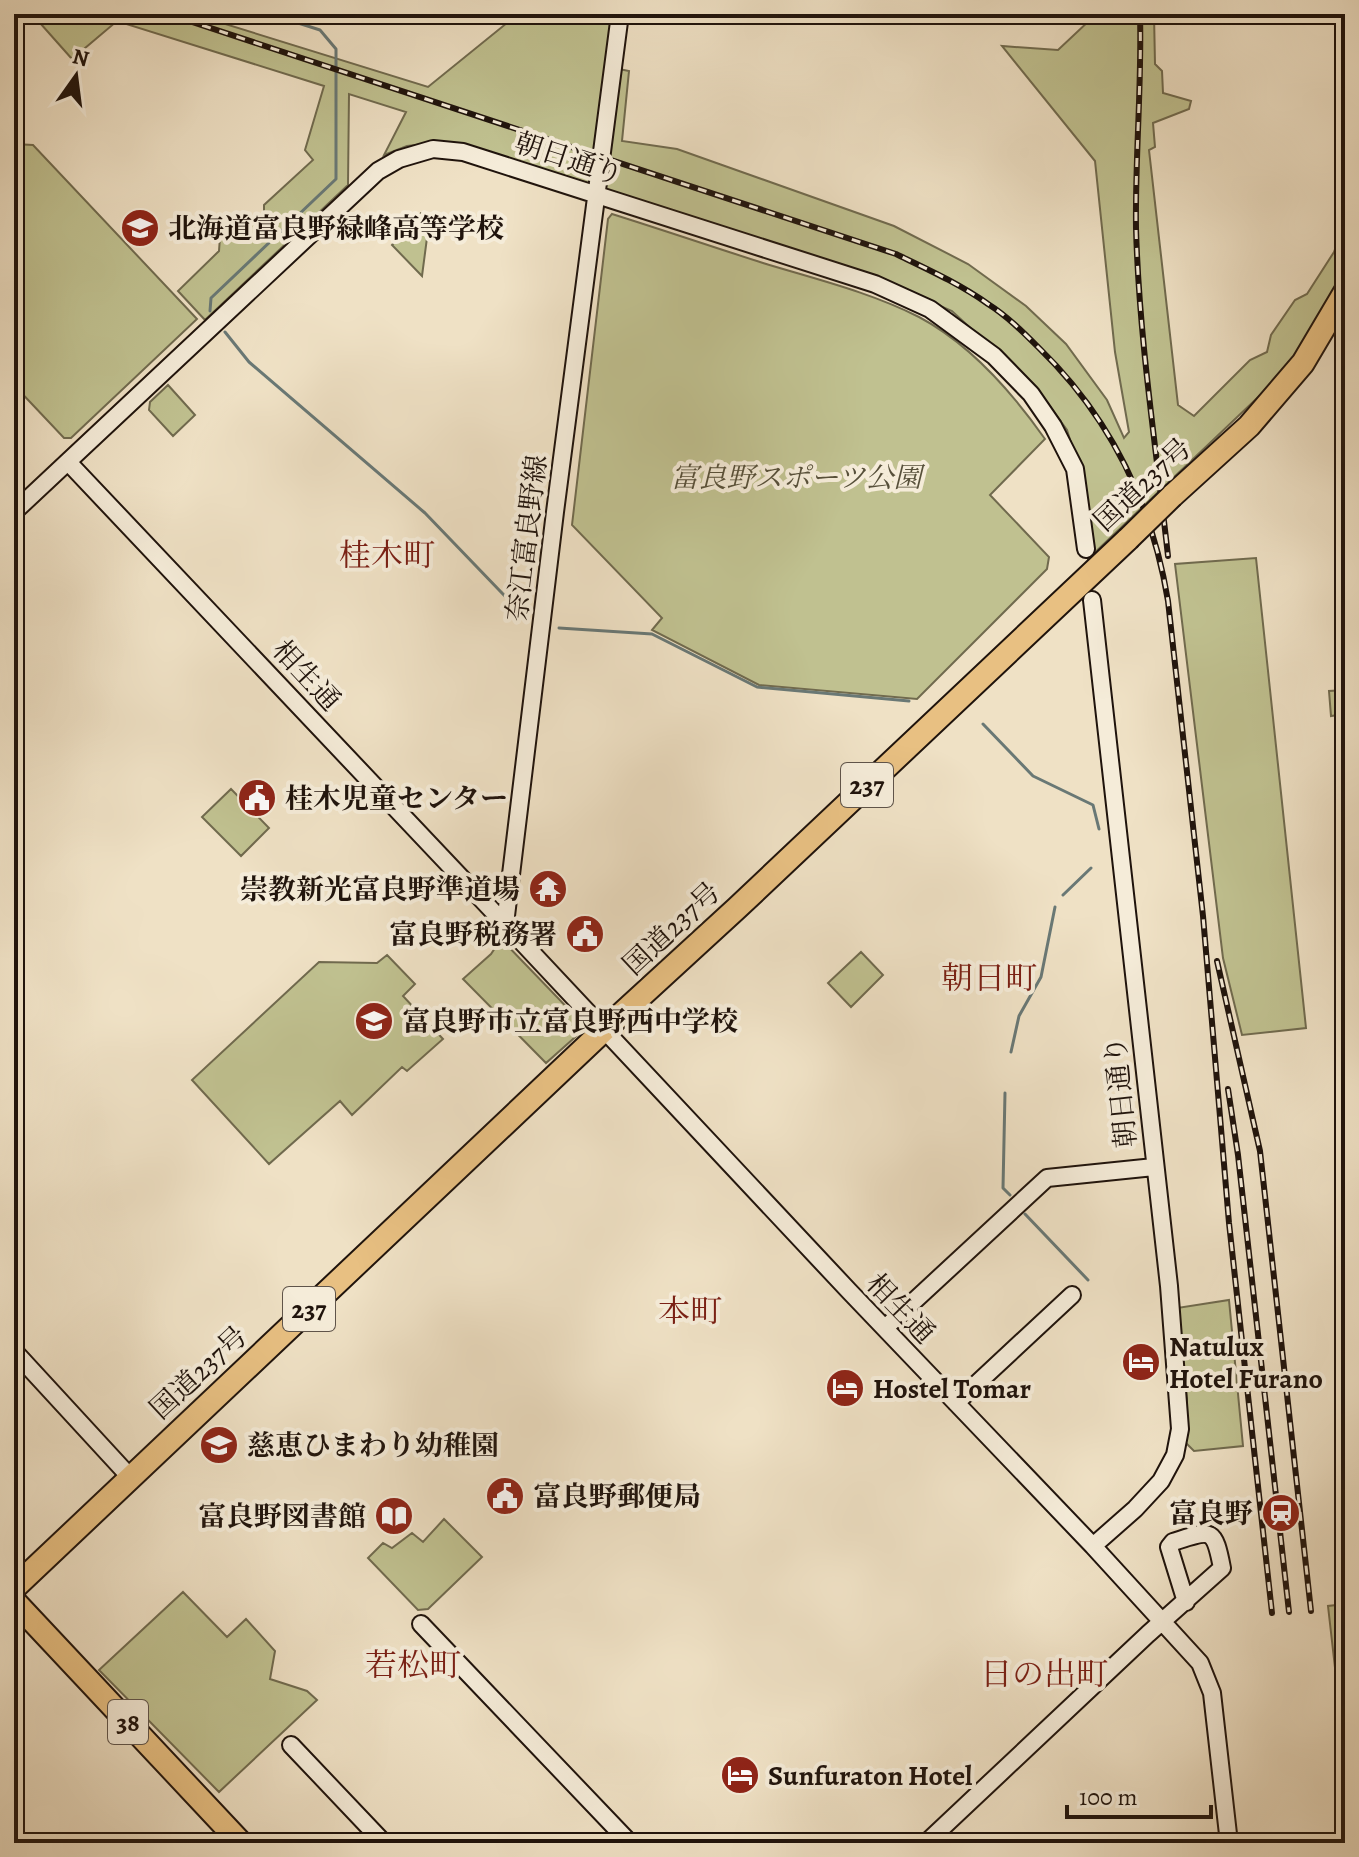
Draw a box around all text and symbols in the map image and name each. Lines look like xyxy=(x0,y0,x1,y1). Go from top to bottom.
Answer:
north arrow xyxy=(36,36,116,116)
text: N xyxy=(69,41,92,74)
street label: 朝日通り xyxy=(510,124,628,194)
school or university icon: 北海道富良野緑峰高等学校 xyxy=(119,207,161,249)
place label: 北海道富良野緑峰高等学校 xyxy=(168,210,504,248)
street label: 国道237号 xyxy=(1086,430,1200,540)
street label: 奈江富良野線 xyxy=(498,452,556,624)
park label: 富良野スポーツ公園 xyxy=(671,459,925,497)
district label: 桂木町 xyxy=(339,533,435,577)
street label: 相生通 xyxy=(264,632,349,719)
road number: 237 xyxy=(841,763,893,807)
public building icon: 桂木児童センター xyxy=(236,777,278,819)
place label: 桂木児童センター xyxy=(285,780,508,818)
temple icon: 崇教新光富良野準道場 xyxy=(527,868,569,910)
place label: 崇教新光富良野準道場 xyxy=(240,871,520,909)
street label: 国道237号 xyxy=(615,874,729,984)
public building icon: 富良野税務署 xyxy=(564,913,606,955)
place label: 富良野税務署 xyxy=(389,916,557,954)
district label: 朝日町 xyxy=(941,956,1037,1000)
school or university icon: 富良野市立富良野西中学校 xyxy=(353,1000,395,1042)
place label: 富良野市立富良野西中学校 xyxy=(402,1003,738,1041)
street label: 朝日通り xyxy=(1096,1034,1146,1150)
street label: 相生通 xyxy=(857,1265,943,1352)
road number: 237 xyxy=(283,1287,335,1331)
district label: 本町 xyxy=(658,1289,722,1333)
street label: 国道237号 xyxy=(142,1318,256,1428)
place label: Natulux Hotel Furano xyxy=(1169,1328,1323,1398)
hotel icon: Natulux Hotel Furano xyxy=(1120,1341,1162,1383)
hotel icon: Hostel Tomar xyxy=(824,1367,866,1409)
place label: Hostel Tomar xyxy=(873,1370,1032,1408)
school or university icon: 慈恵ひまわり幼稚園 xyxy=(198,1424,240,1466)
place label: 慈恵ひまわり幼稚園 xyxy=(247,1427,499,1465)
public building icon: 富良野郵便局 xyxy=(484,1475,526,1517)
place label: 富良野郵便局 xyxy=(533,1478,701,1516)
station icon: 富良野 xyxy=(1260,1492,1302,1534)
library icon: 富良野図書館 xyxy=(373,1495,415,1537)
place label: 富良野 xyxy=(1169,1495,1253,1533)
place label: 富良野図書館 xyxy=(198,1498,366,1536)
district label: 若松町 xyxy=(365,1643,461,1687)
district label: 日の出町 xyxy=(980,1652,1108,1696)
road number: 38 xyxy=(108,1700,148,1744)
hotel icon: Sunfuraton Hotel xyxy=(719,1754,761,1796)
place label: Sunfuraton Hotel xyxy=(768,1757,973,1795)
scale bar xyxy=(1067,1769,1211,1819)
text: 100 m xyxy=(1079,1781,1138,1813)

